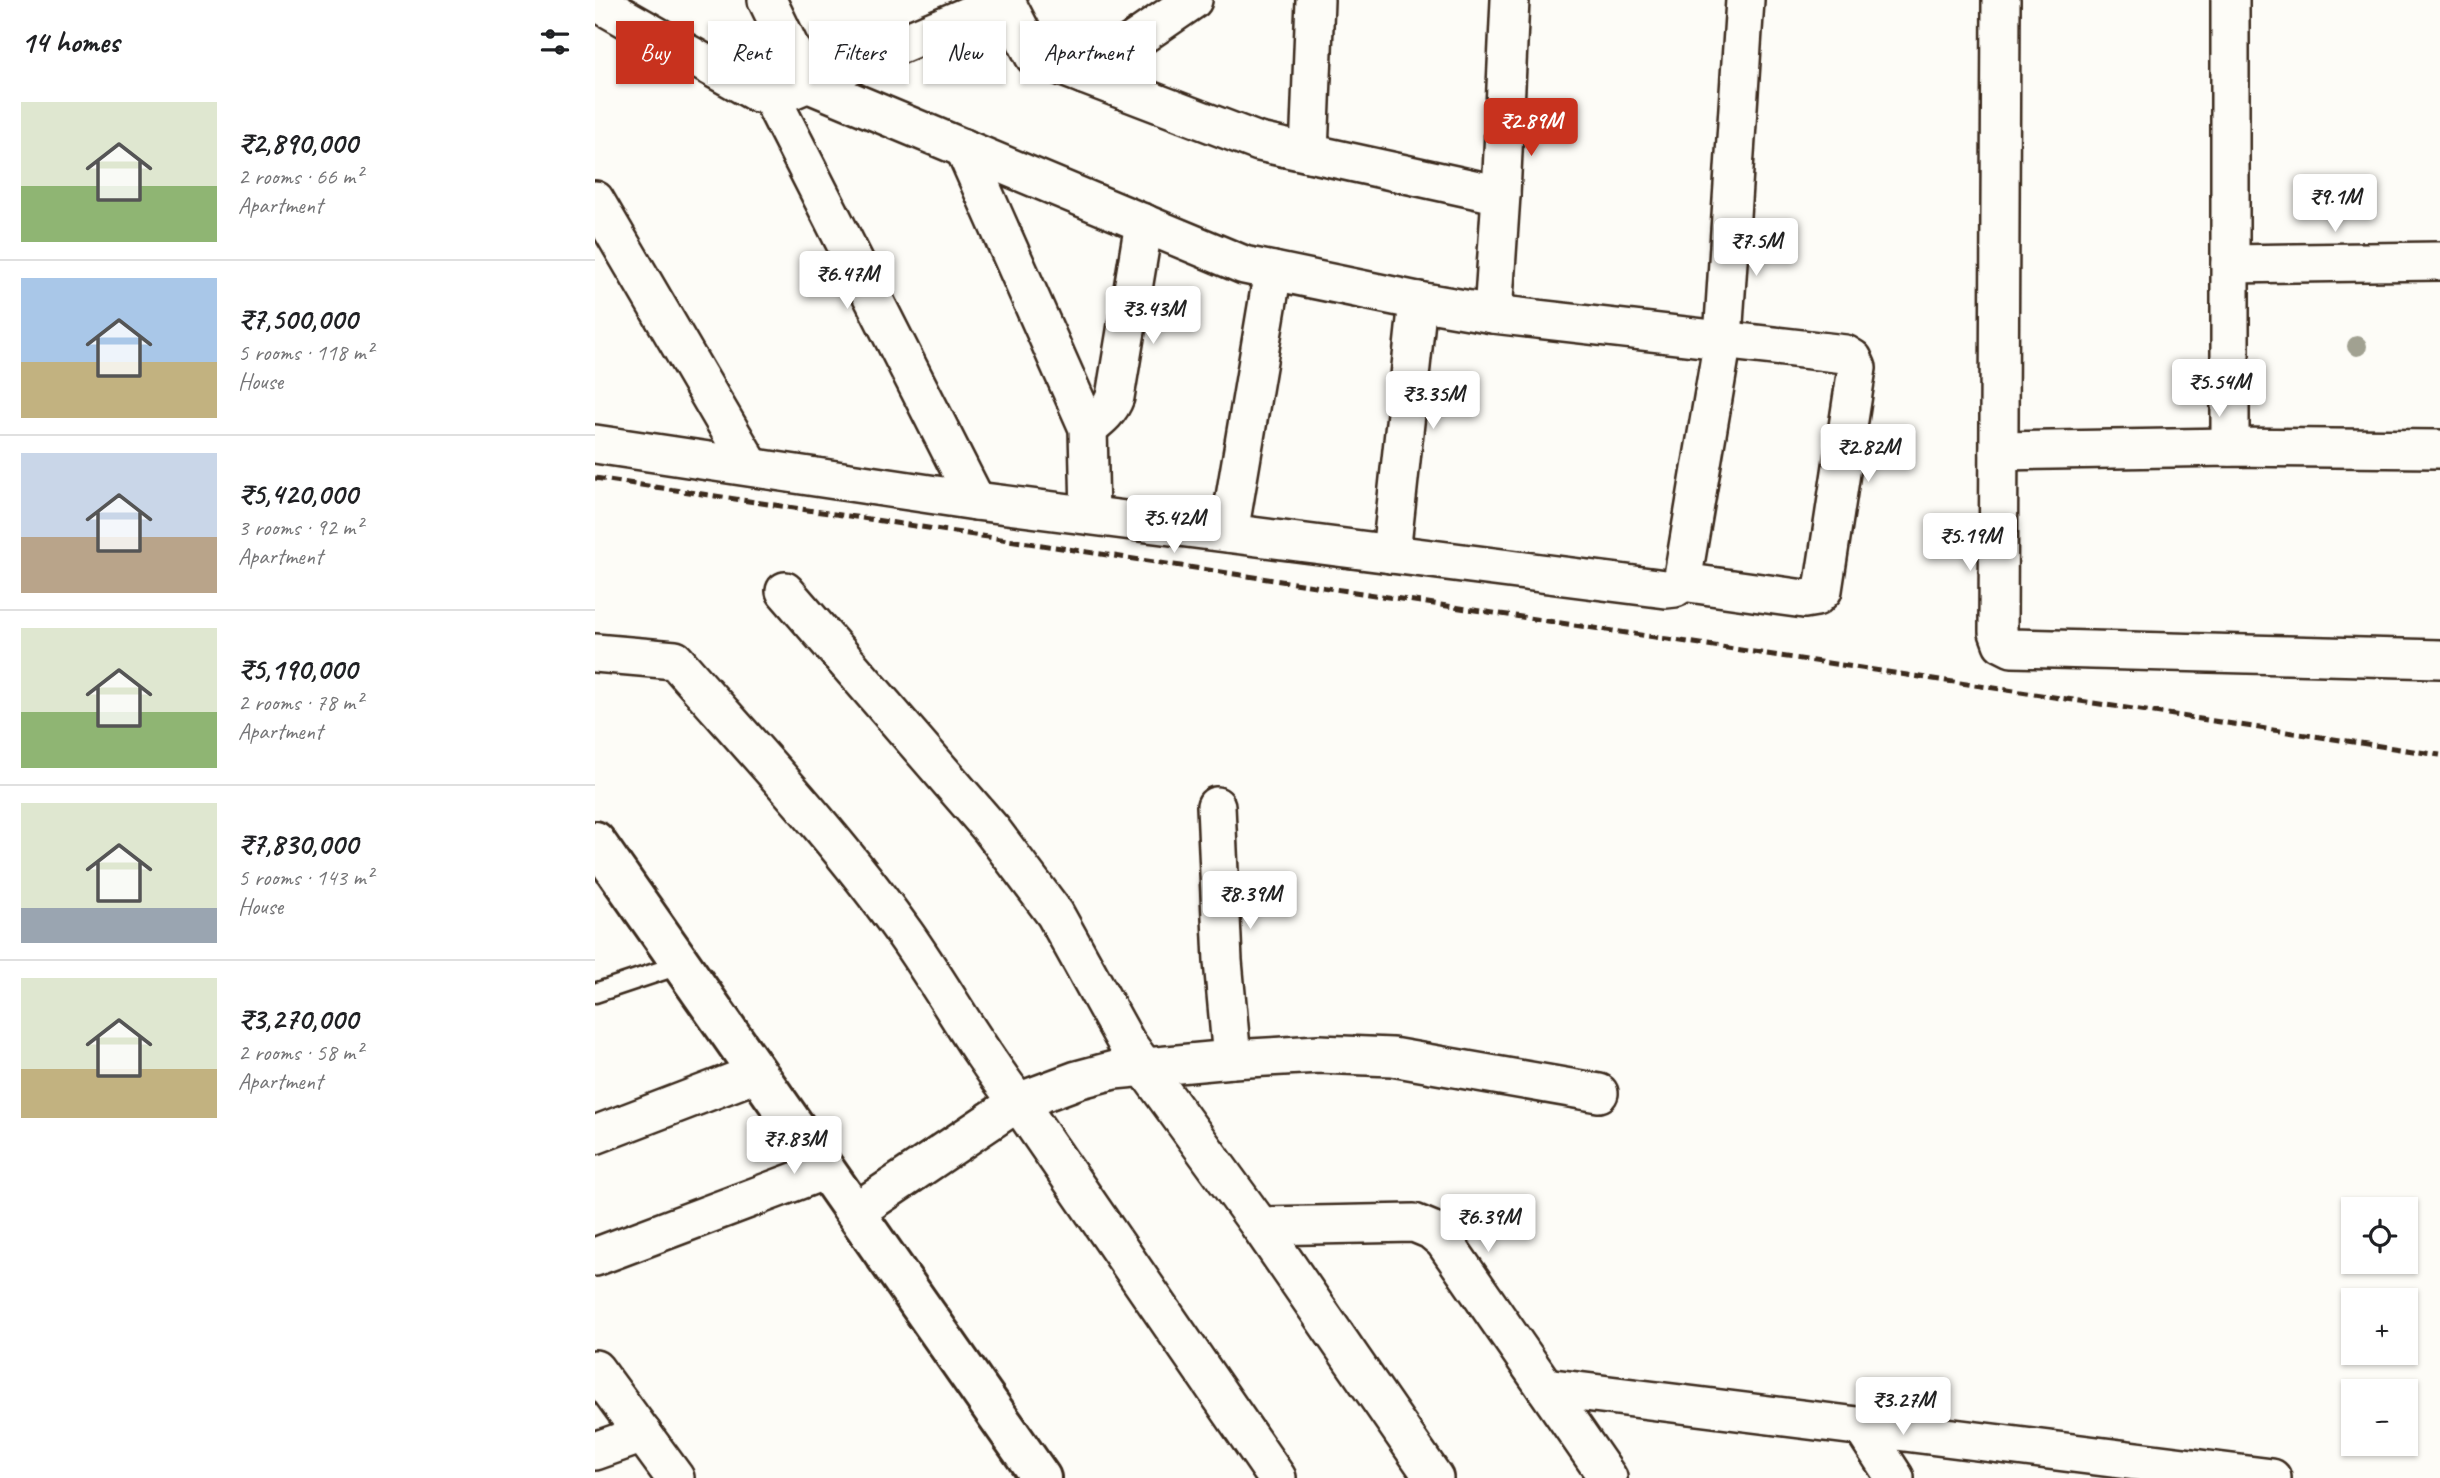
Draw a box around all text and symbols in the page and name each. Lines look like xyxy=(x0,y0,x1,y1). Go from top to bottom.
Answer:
chip: Buy xyxy=(616,21,694,84)
chip: Rent xyxy=(708,21,795,84)
chip: Filters xyxy=(809,21,909,84)
chip: New xyxy=(923,21,1006,84)
chip: Apartment xyxy=(1020,21,1156,84)
text: 14 homes xyxy=(21,23,119,61)
icon: filters xyxy=(536,23,574,61)
pin: ₹2.89M xyxy=(1474,99,1588,158)
text: ₹2.89M xyxy=(1500,106,1562,135)
text: ₹2,890,000 xyxy=(238,124,358,162)
icon: home xyxy=(77,130,161,214)
text: 2 rooms · 66 m² xyxy=(238,162,362,191)
pin: ₹9.1M xyxy=(2286,174,2384,234)
text: ₹9.1M xyxy=(2309,182,2361,211)
text: Apartment xyxy=(238,191,323,220)
pin: ₹7.5M xyxy=(1707,218,1805,278)
text: ₹7.5M xyxy=(1730,226,1782,255)
pin: ₹6.47M xyxy=(790,252,904,311)
text: ₹6.47M xyxy=(815,259,879,288)
pin: ₹3.43M xyxy=(1096,286,1210,346)
text: ₹3.43M xyxy=(1122,294,1184,323)
text: ₹7,500,000 xyxy=(238,300,357,338)
icon: home xyxy=(77,306,161,390)
text: 5 rooms · 118 m² xyxy=(238,338,373,367)
pin: ₹5.54M xyxy=(2162,360,2276,419)
text: House xyxy=(238,367,283,396)
text: ₹5.54M xyxy=(2188,367,2250,396)
pin: ₹3.35M xyxy=(1376,372,1490,431)
text: ₹3.35M xyxy=(1402,379,1464,408)
pin: ₹2.82M xyxy=(1811,424,1925,484)
text: ₹2.82M xyxy=(1837,432,1899,461)
text: ₹5,420,000 xyxy=(238,475,357,513)
icon: home xyxy=(77,481,161,565)
pin: ₹5.42M xyxy=(1117,496,1231,555)
text: ₹5.42M xyxy=(1143,503,1205,532)
text: 3 rooms · 92 m² xyxy=(238,513,362,542)
pin: ₹5.19M xyxy=(1913,514,2027,573)
text: ₹5.19M xyxy=(1939,521,2001,550)
text: Apartment xyxy=(238,542,323,571)
text: ₹5,190,000 xyxy=(238,650,357,688)
icon: home xyxy=(77,656,161,740)
text: 2 rooms · 78 m² xyxy=(238,688,362,717)
text: Apartment xyxy=(238,717,323,746)
text: ₹7,830,000 xyxy=(238,825,358,863)
icon: home xyxy=(77,831,161,915)
text: 5 rooms · 143 m² xyxy=(238,863,373,892)
pin: ₹8.39M xyxy=(1193,872,1307,931)
text: ₹8.39M xyxy=(1219,879,1281,908)
text: House xyxy=(238,892,283,921)
text: ₹3,270,000 xyxy=(238,1000,358,1038)
icon: home xyxy=(77,1006,161,1090)
text: 2 rooms · 58 m² xyxy=(238,1038,362,1067)
text: Apartment xyxy=(238,1067,323,1096)
pin: ₹7.83M xyxy=(737,1116,851,1176)
text: ₹7.83M xyxy=(763,1124,825,1153)
pin: ₹6.39M xyxy=(1431,1194,1545,1254)
map controls xyxy=(2341,1197,2418,1456)
button: locate xyxy=(2341,1197,2418,1274)
text: ₹6.39M xyxy=(1457,1202,1519,1231)
button: + xyxy=(2341,1288,2418,1365)
pin: ₹3.27M xyxy=(1846,1378,1960,1437)
button: − xyxy=(2341,1379,2418,1456)
text: ₹3.27M xyxy=(1872,1385,1934,1414)

